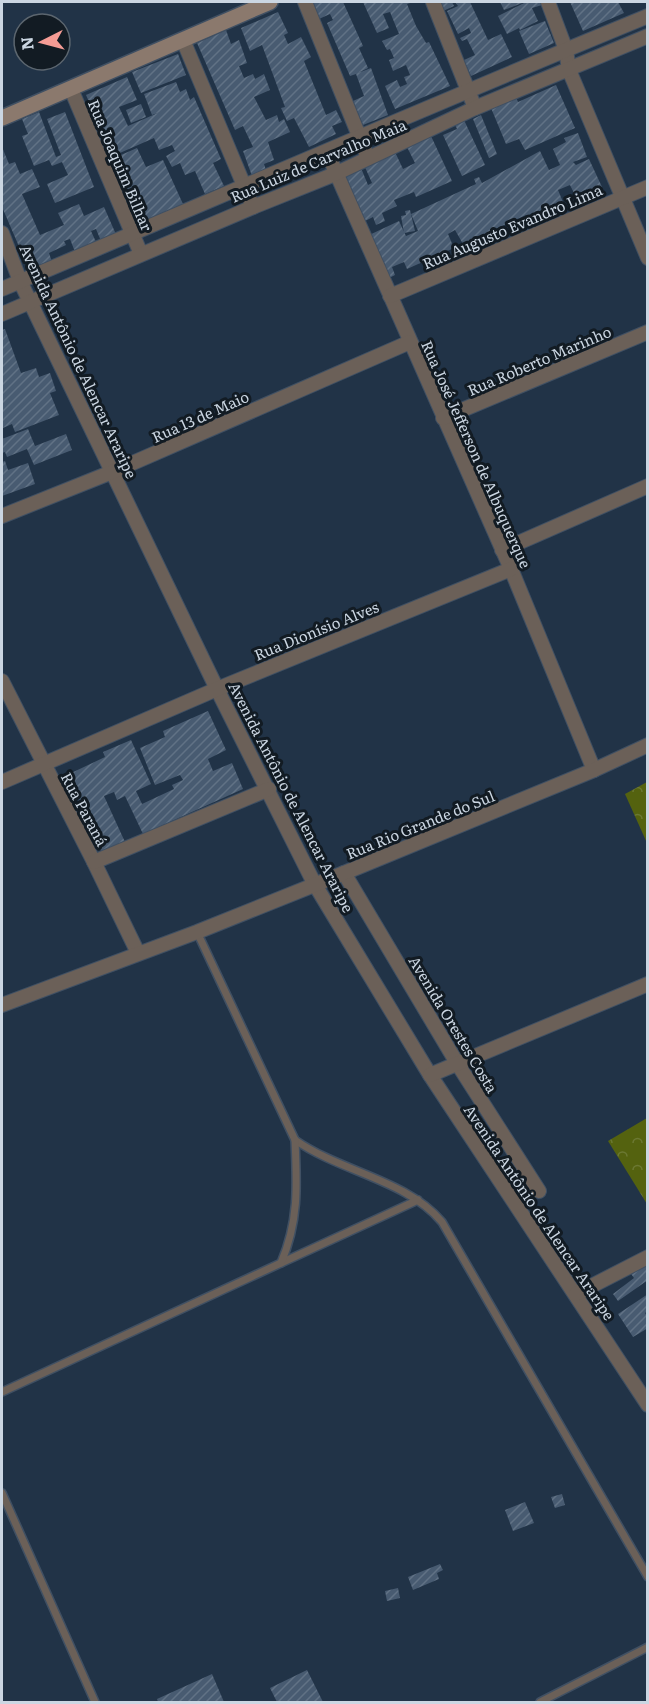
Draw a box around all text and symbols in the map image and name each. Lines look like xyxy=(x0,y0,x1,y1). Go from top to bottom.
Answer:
north arrow xyxy=(12,12,72,72)
text: N xyxy=(13,36,39,52)
street label: Rua Joaquim Bilhar xyxy=(83,96,159,234)
street label: Rua Luiz de Carvalho Maia xyxy=(226,112,410,208)
street label: Rua Augusto Evandro Lima xyxy=(418,177,606,274)
street label: Avenida Antônio de Alencar Araripe xyxy=(14,240,144,482)
street label: Rua Roberto Marinho xyxy=(463,319,615,401)
street label: Rua José Jefferson de Albuquerque xyxy=(416,336,538,572)
street label: Rua 13 de Maio xyxy=(148,384,253,448)
street label: Rua Dionísio Alves xyxy=(250,594,382,666)
street label: Avenida Antônio de Alencar Araripe xyxy=(224,678,360,917)
street label: Rua Paraná xyxy=(56,768,115,851)
street label: Rua Rio Grande do Sul xyxy=(342,784,498,864)
street label: Avenida Orestes Costa xyxy=(404,951,505,1098)
street label: Avenida Antônio de Alencar Araripe xyxy=(459,1099,621,1325)

